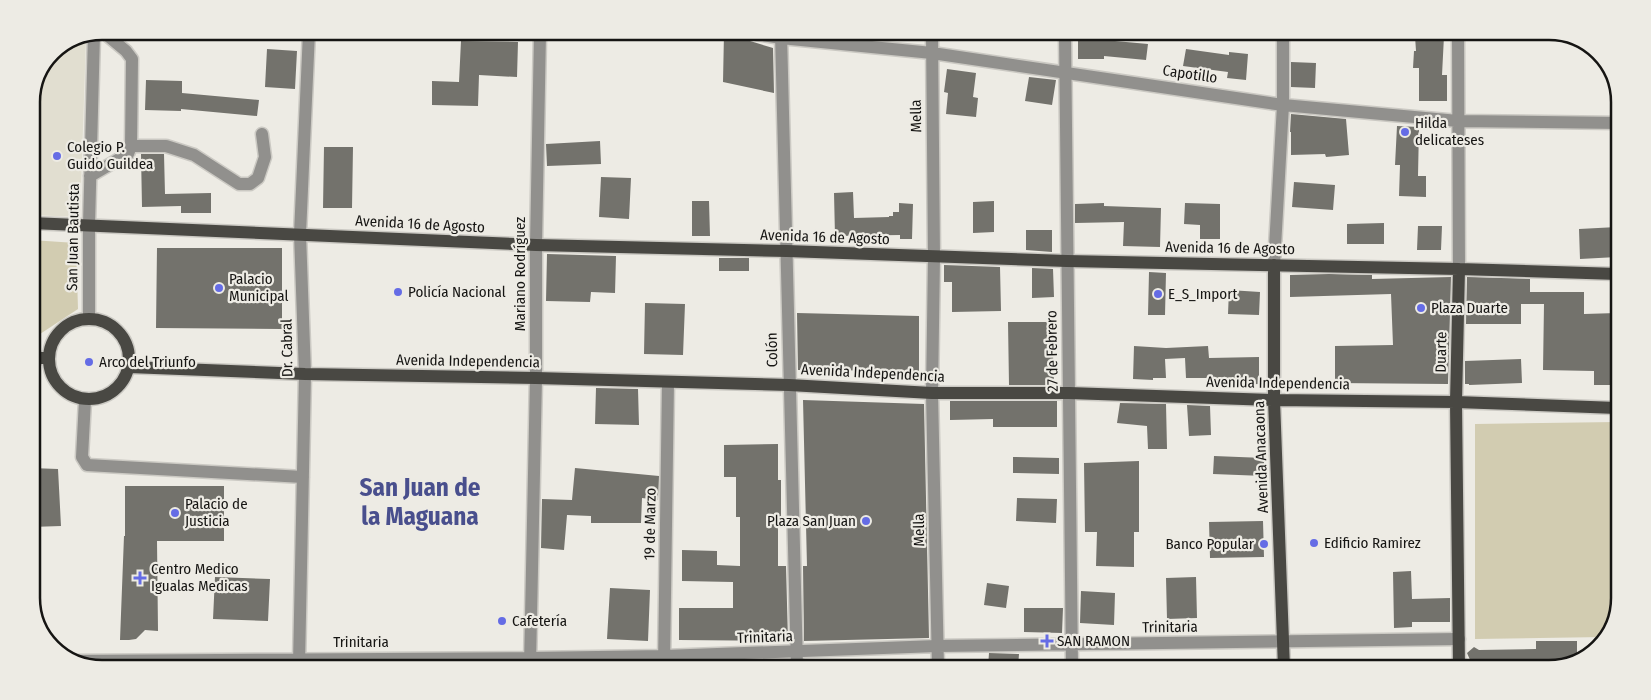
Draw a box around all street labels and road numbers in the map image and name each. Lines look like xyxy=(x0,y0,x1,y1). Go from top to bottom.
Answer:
street label: Capotillo xyxy=(1161,61,1219,87)
street label: Mella xyxy=(907,99,925,133)
street label: San Juan Bautista xyxy=(63,183,83,291)
street label: Avenida 16 de Agosto xyxy=(355,212,485,236)
street label: Mariano Rodríguez xyxy=(511,217,529,331)
street label: Avenida 16 de Agosto xyxy=(760,226,890,248)
street label: Avenida 16 de Agosto xyxy=(1165,238,1295,258)
street label: 27 de Febrero xyxy=(1042,310,1062,392)
street label: Dr. Cabral xyxy=(277,319,297,377)
street label: Duarte xyxy=(1432,331,1450,373)
street label: Colón xyxy=(763,332,781,368)
street label: Avenida Independencia xyxy=(396,351,540,371)
street label: Avenida Independencia xyxy=(801,360,945,386)
street label: Avenida Independencia xyxy=(1206,373,1350,393)
street label: Avenida Anacaona xyxy=(1250,401,1272,513)
street label: 19 de Marzo xyxy=(640,488,660,560)
street label: Mella xyxy=(910,513,928,547)
street label: Trinitaria xyxy=(1142,618,1198,636)
street label: Trinitaria xyxy=(737,627,793,647)
street label: Trinitaria xyxy=(333,633,389,651)

